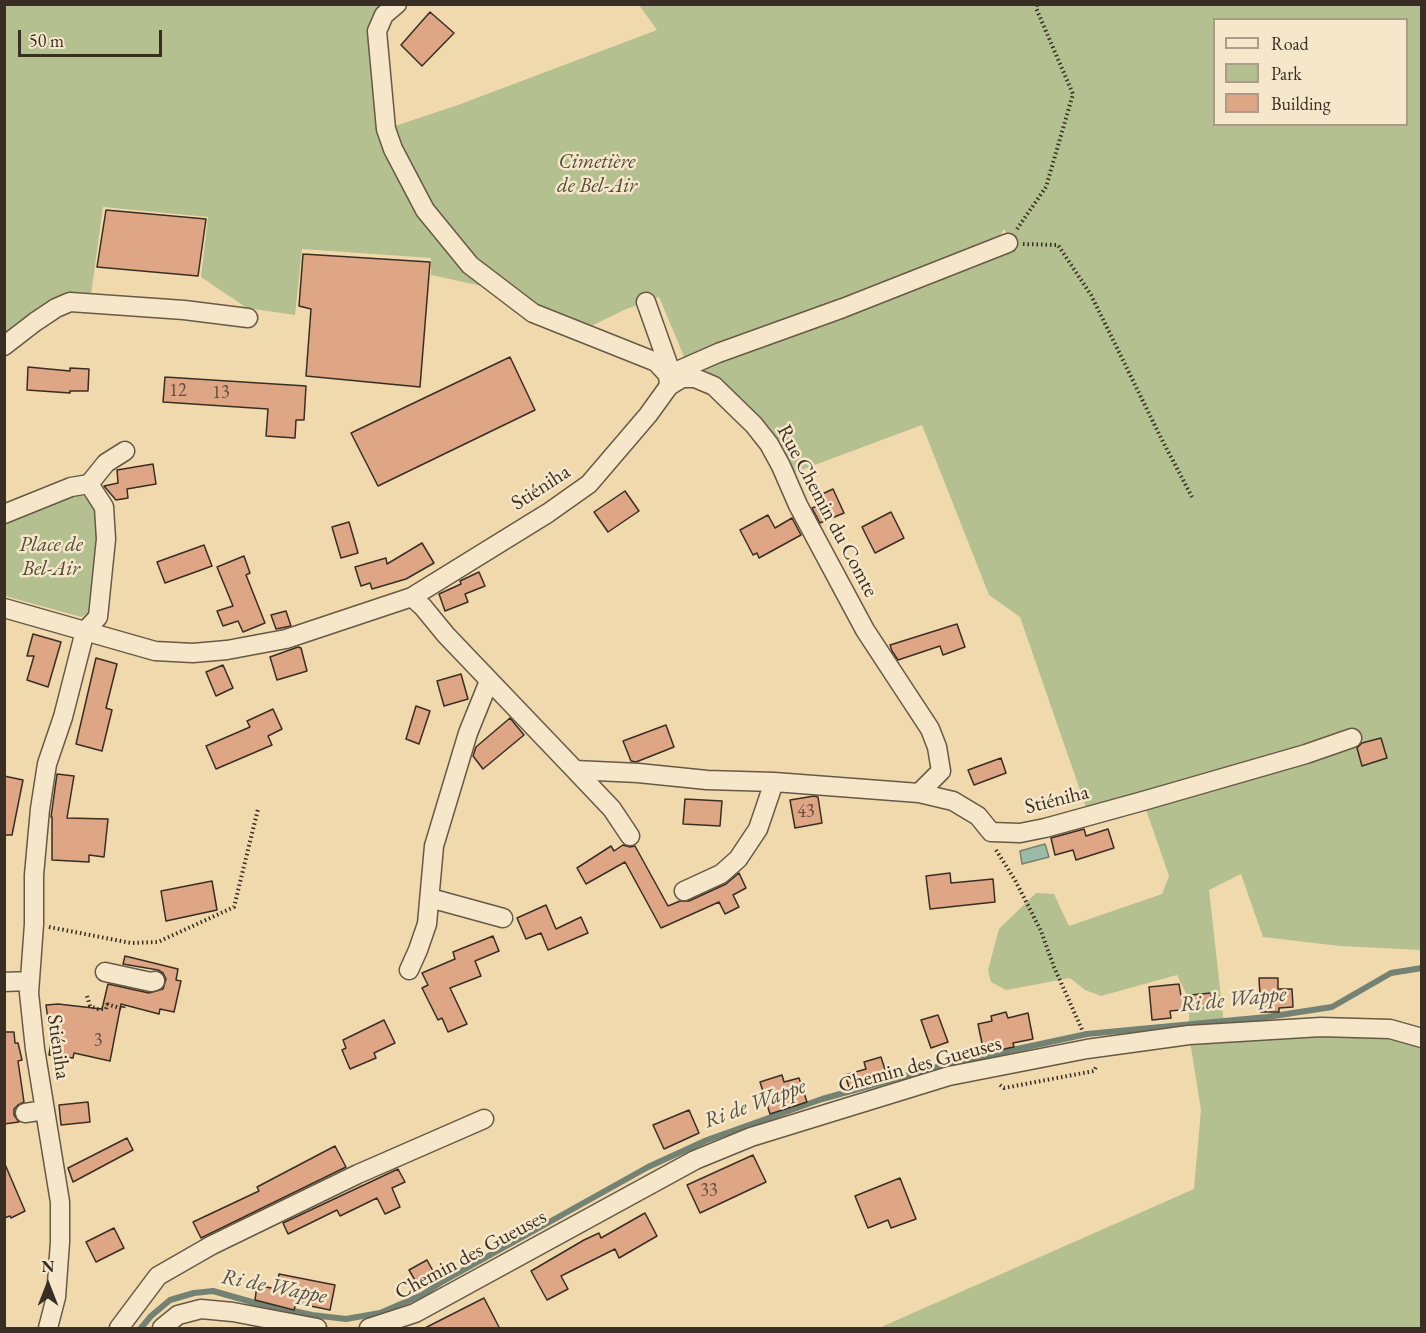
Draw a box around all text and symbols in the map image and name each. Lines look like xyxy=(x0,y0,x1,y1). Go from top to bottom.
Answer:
scale bar xyxy=(21,18,165,56)
legend xyxy=(1213,18,1408,126)
text: 50 m xyxy=(29,29,64,52)
text: Road xyxy=(1271,32,1309,55)
text: Park xyxy=(1271,62,1302,85)
text: Building xyxy=(1271,92,1331,115)
park label: Cimetière de Bel-Air xyxy=(557,149,637,199)
house number: 12 xyxy=(169,380,187,402)
house number: 13 xyxy=(212,382,230,404)
street label: Rue Chemin du Comte xyxy=(771,421,883,601)
street label: Stiéniha xyxy=(507,460,575,516)
park label: Place de Bel-Air xyxy=(19,532,83,582)
street label: Stiéniha xyxy=(1022,780,1092,820)
house number: 43 xyxy=(797,801,815,823)
water label: Ri de Wappe xyxy=(1178,981,1288,1019)
street label: Stiéniha xyxy=(41,1013,75,1081)
house number: 3 xyxy=(94,1030,102,1052)
street label: Chemin des Gueuses xyxy=(836,1031,1004,1099)
water label: Ri de Wappe xyxy=(700,1073,810,1135)
house number: 33 xyxy=(700,1180,718,1202)
street label: Chemin des Gueuses xyxy=(391,1204,551,1306)
north arrow xyxy=(18,1255,78,1315)
text: N xyxy=(42,1256,54,1277)
water label: Ri de Wappe xyxy=(219,1264,329,1310)

